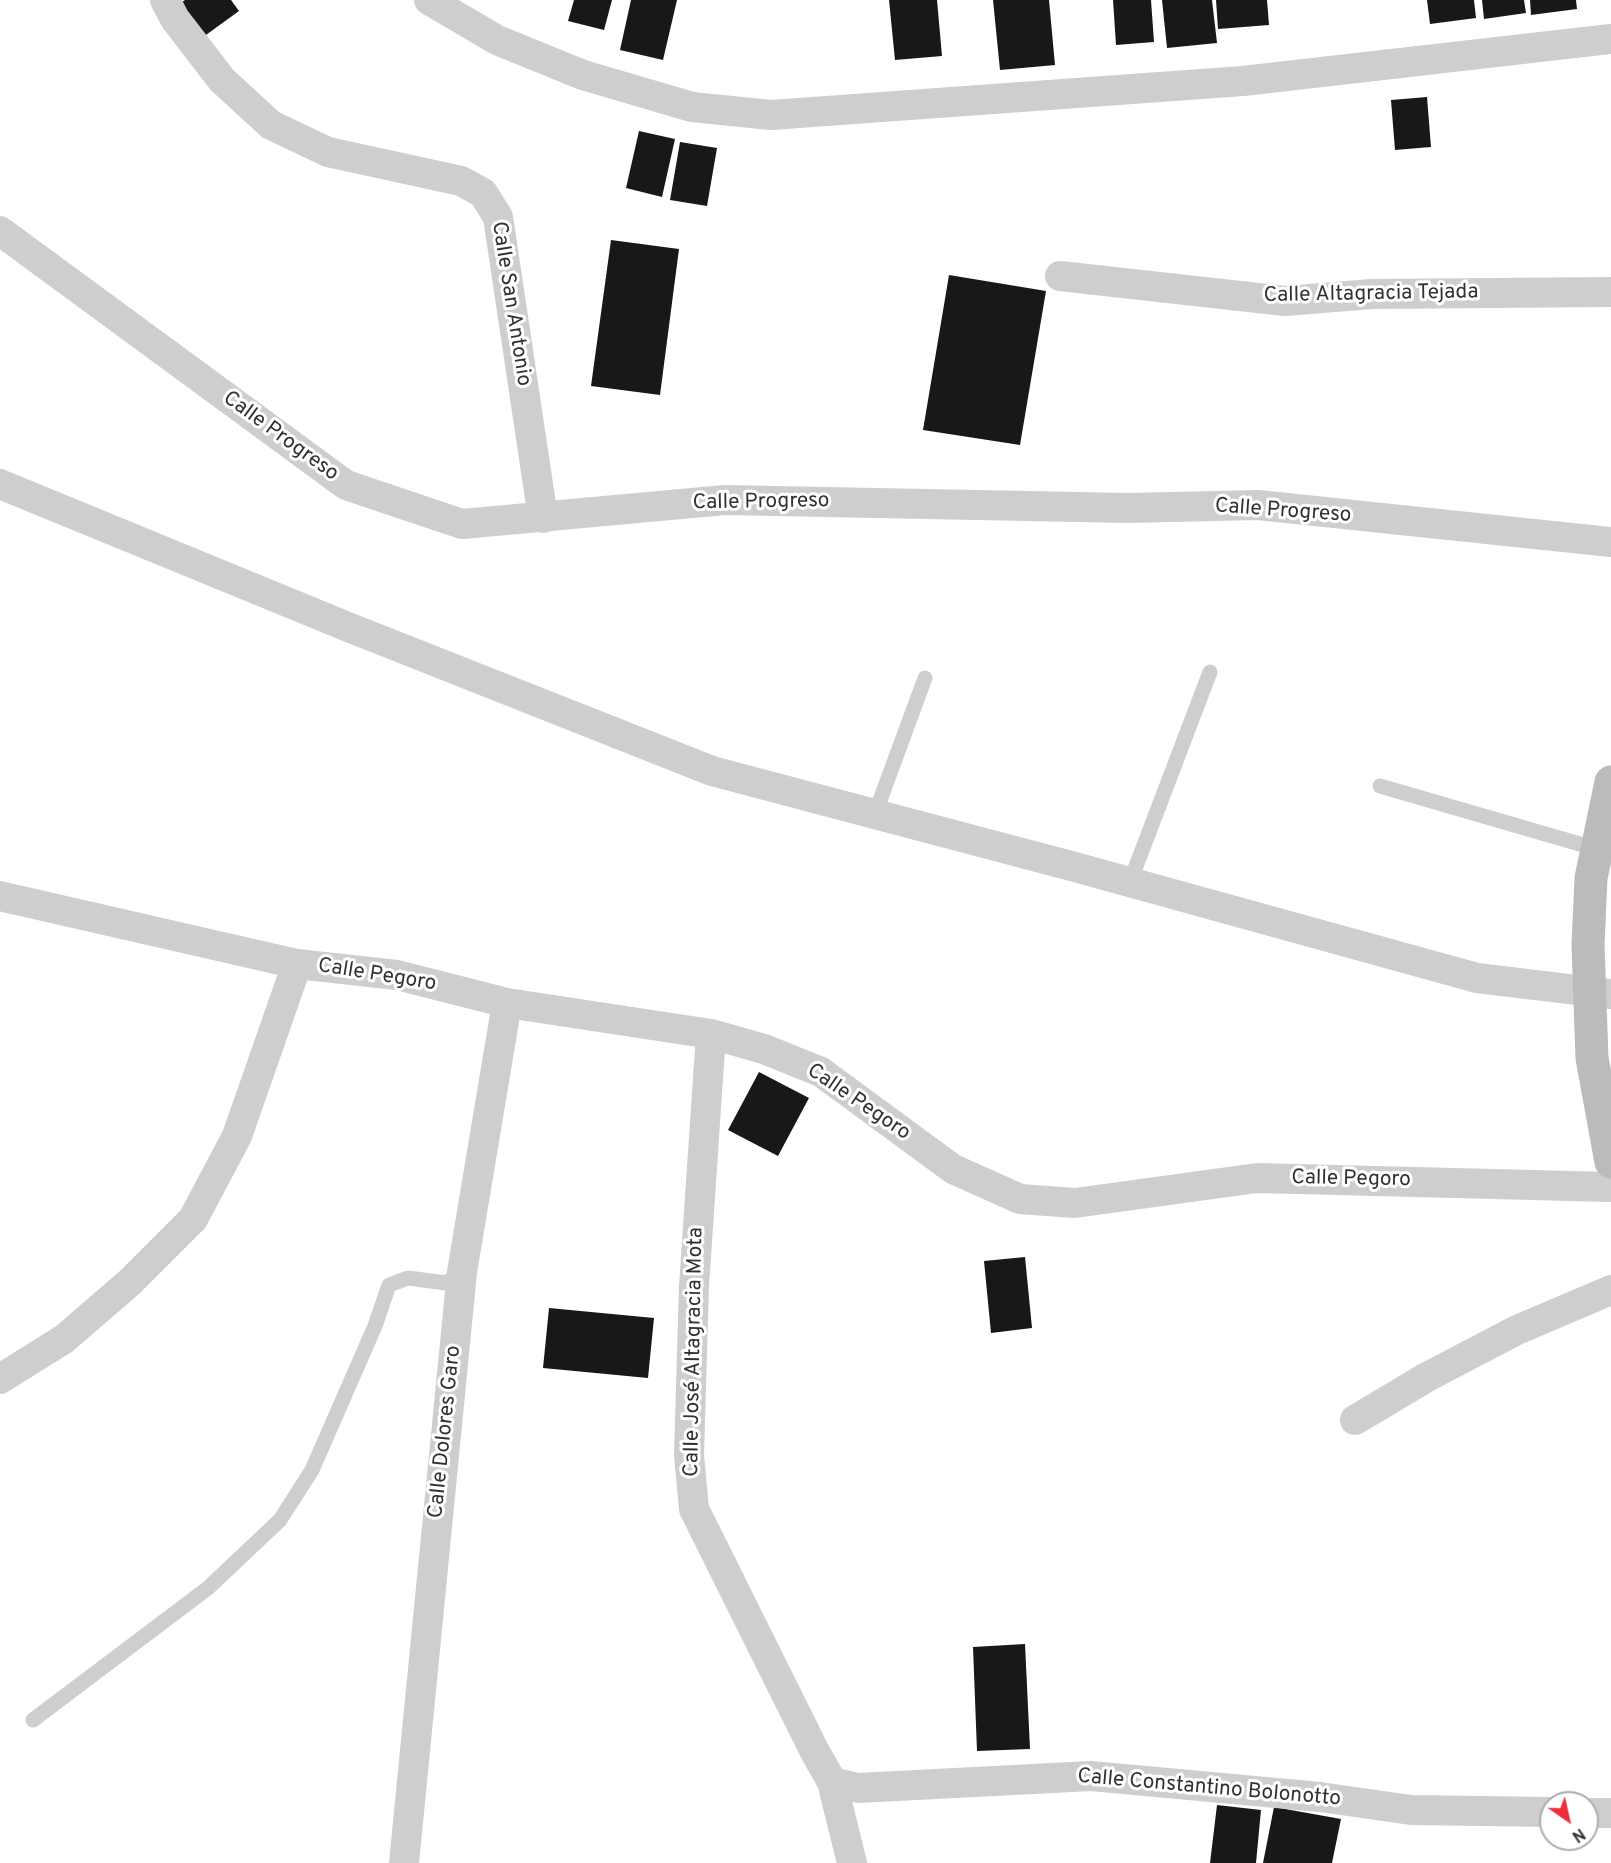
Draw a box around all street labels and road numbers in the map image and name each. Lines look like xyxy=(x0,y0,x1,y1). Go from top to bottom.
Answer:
street label: Calle San Antonio xyxy=(485,220,535,388)
street label: Calle Altagracia Tejada xyxy=(1263,281,1479,309)
street label: Calle Progreso xyxy=(217,387,343,487)
street label: Calle Progreso xyxy=(692,489,830,517)
street label: Calle Progreso xyxy=(1214,495,1352,529)
street label: Calle Pegoro xyxy=(316,954,438,998)
street label: Calle Pegoro xyxy=(801,1059,915,1147)
street label: Calle Pegoro xyxy=(1291,1166,1411,1194)
street label: Calle José Altagracia Mota xyxy=(680,1227,710,1477)
street label: Calle Dolores Garo xyxy=(424,1344,468,1520)
street label: Calle Constantino Bolonotto xyxy=(1076,1765,1342,1813)

